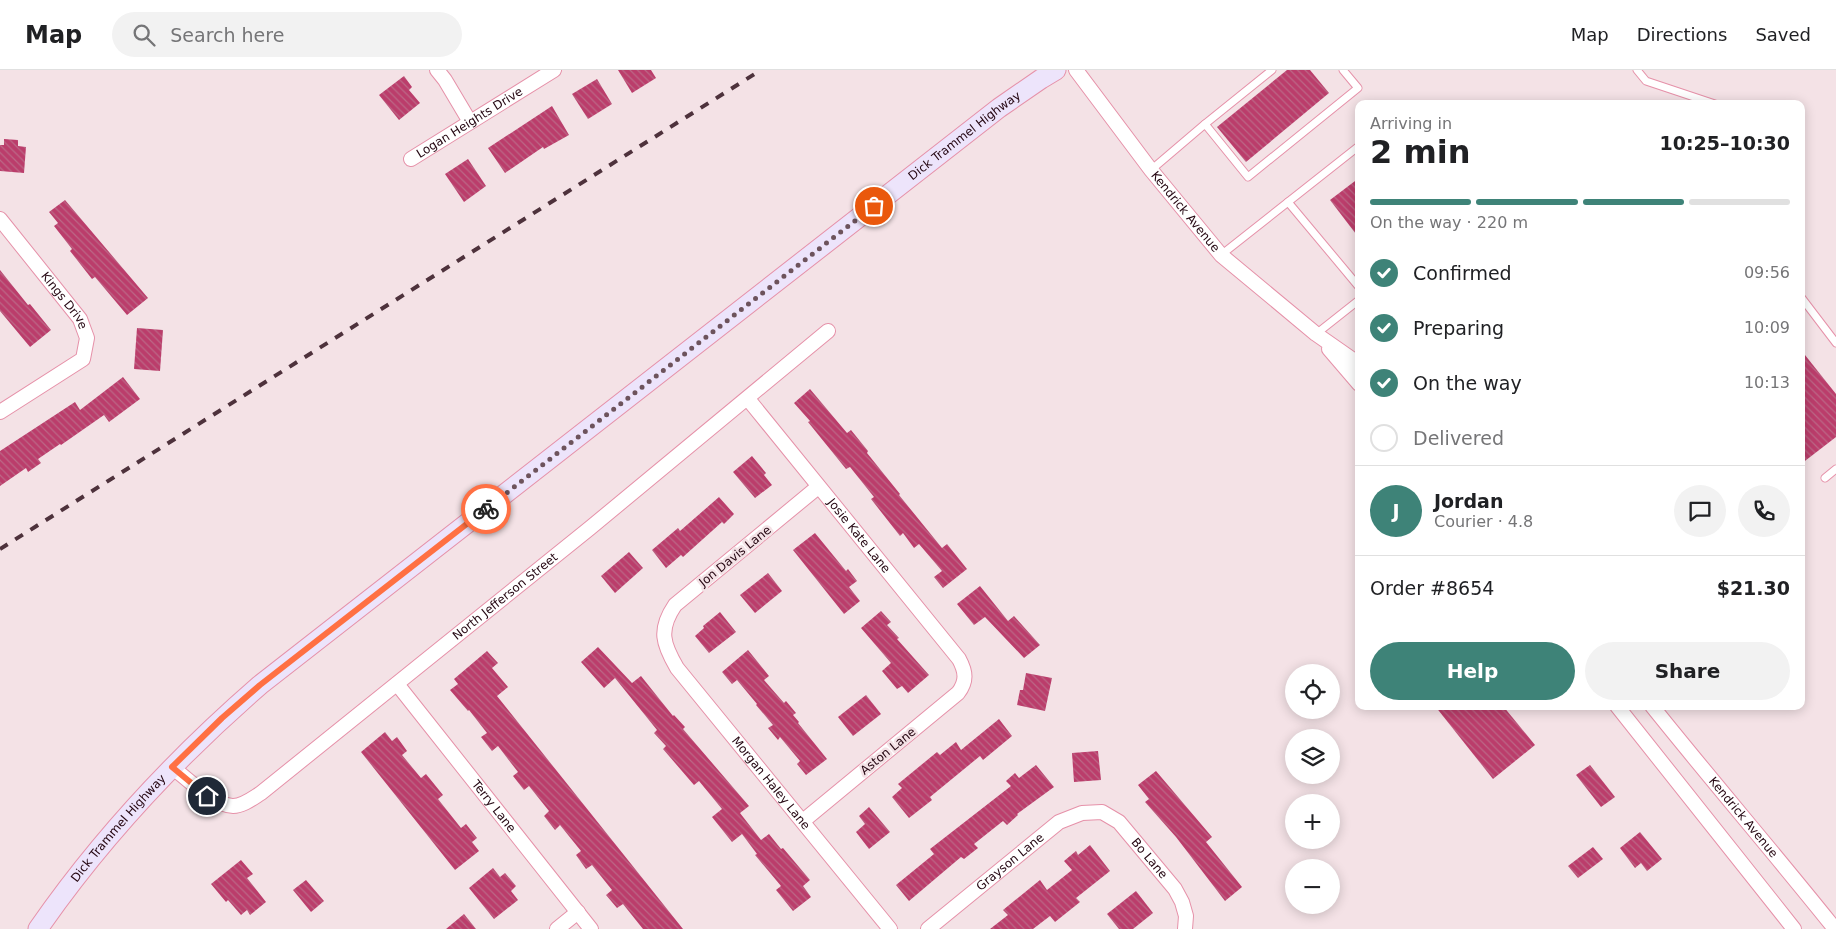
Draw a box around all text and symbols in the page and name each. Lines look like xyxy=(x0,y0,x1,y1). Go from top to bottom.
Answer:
search box xyxy=(112,12,462,57)
text: Map xyxy=(25,21,82,49)
icon: search xyxy=(130,21,158,49)
text: Search here xyxy=(170,24,284,46)
text: Map xyxy=(1571,24,1609,45)
text: Directions xyxy=(1637,24,1727,45)
text: Saved xyxy=(1755,24,1811,45)
street label: Logan Heights Drive xyxy=(414,84,525,161)
street label: Dick Trammel Highway xyxy=(905,88,1023,183)
text: Arriving in xyxy=(1370,114,1452,133)
text: 10:25–10:30 xyxy=(1660,132,1790,154)
text: 2 min xyxy=(1370,133,1471,171)
street label: Kendrick Avenue xyxy=(1148,169,1223,255)
pin xyxy=(853,185,895,227)
icon: bag xyxy=(860,192,888,220)
text: On the way · 220 m xyxy=(1370,213,1528,232)
icon: check xyxy=(1370,259,1398,287)
text: Confirmed xyxy=(1413,262,1512,284)
text: 09:56 xyxy=(1744,263,1790,282)
street label: Kings Drive xyxy=(38,269,90,331)
icon: check xyxy=(1370,314,1398,342)
text: Preparing xyxy=(1413,317,1504,339)
text: 10:09 xyxy=(1744,318,1790,337)
icon: check xyxy=(1370,369,1398,397)
text: On the way xyxy=(1413,372,1522,394)
text: 10:13 xyxy=(1744,373,1790,392)
text: Delivered xyxy=(1413,427,1504,449)
courier xyxy=(461,484,511,534)
button: chat xyxy=(1674,485,1726,537)
button: phone xyxy=(1738,485,1790,537)
text: Jordan xyxy=(1434,490,1503,512)
icon: bike xyxy=(472,495,500,523)
street label: Josie Kate Lane xyxy=(824,495,893,576)
text: J xyxy=(1392,500,1400,522)
text: Courier · 4.8 xyxy=(1434,512,1533,531)
street label: Jon Davis Lane xyxy=(695,523,774,590)
street label: North Jefferson Street xyxy=(450,550,560,643)
text: Order #8654 xyxy=(1370,577,1494,599)
text: $21.30 xyxy=(1717,577,1790,599)
button: Help xyxy=(1370,642,1575,700)
button: Share xyxy=(1585,642,1790,700)
map controls xyxy=(1285,664,1340,914)
button: locate xyxy=(1285,664,1340,719)
street label: Aston Lane xyxy=(858,724,918,778)
button: layers xyxy=(1285,729,1340,784)
street label: Morgan Haley Lane xyxy=(729,734,813,832)
street label: Dick Trammel Highway xyxy=(68,772,169,885)
street label: Kendrick Avenue xyxy=(1706,774,1781,860)
pin xyxy=(186,775,228,817)
street label: Terry Lane xyxy=(468,777,519,835)
icon: home xyxy=(193,782,221,810)
button: + xyxy=(1285,794,1340,849)
street label: Grayson Lane xyxy=(974,830,1047,894)
street label: Bo Lane xyxy=(1128,835,1170,881)
button: − xyxy=(1285,859,1340,914)

